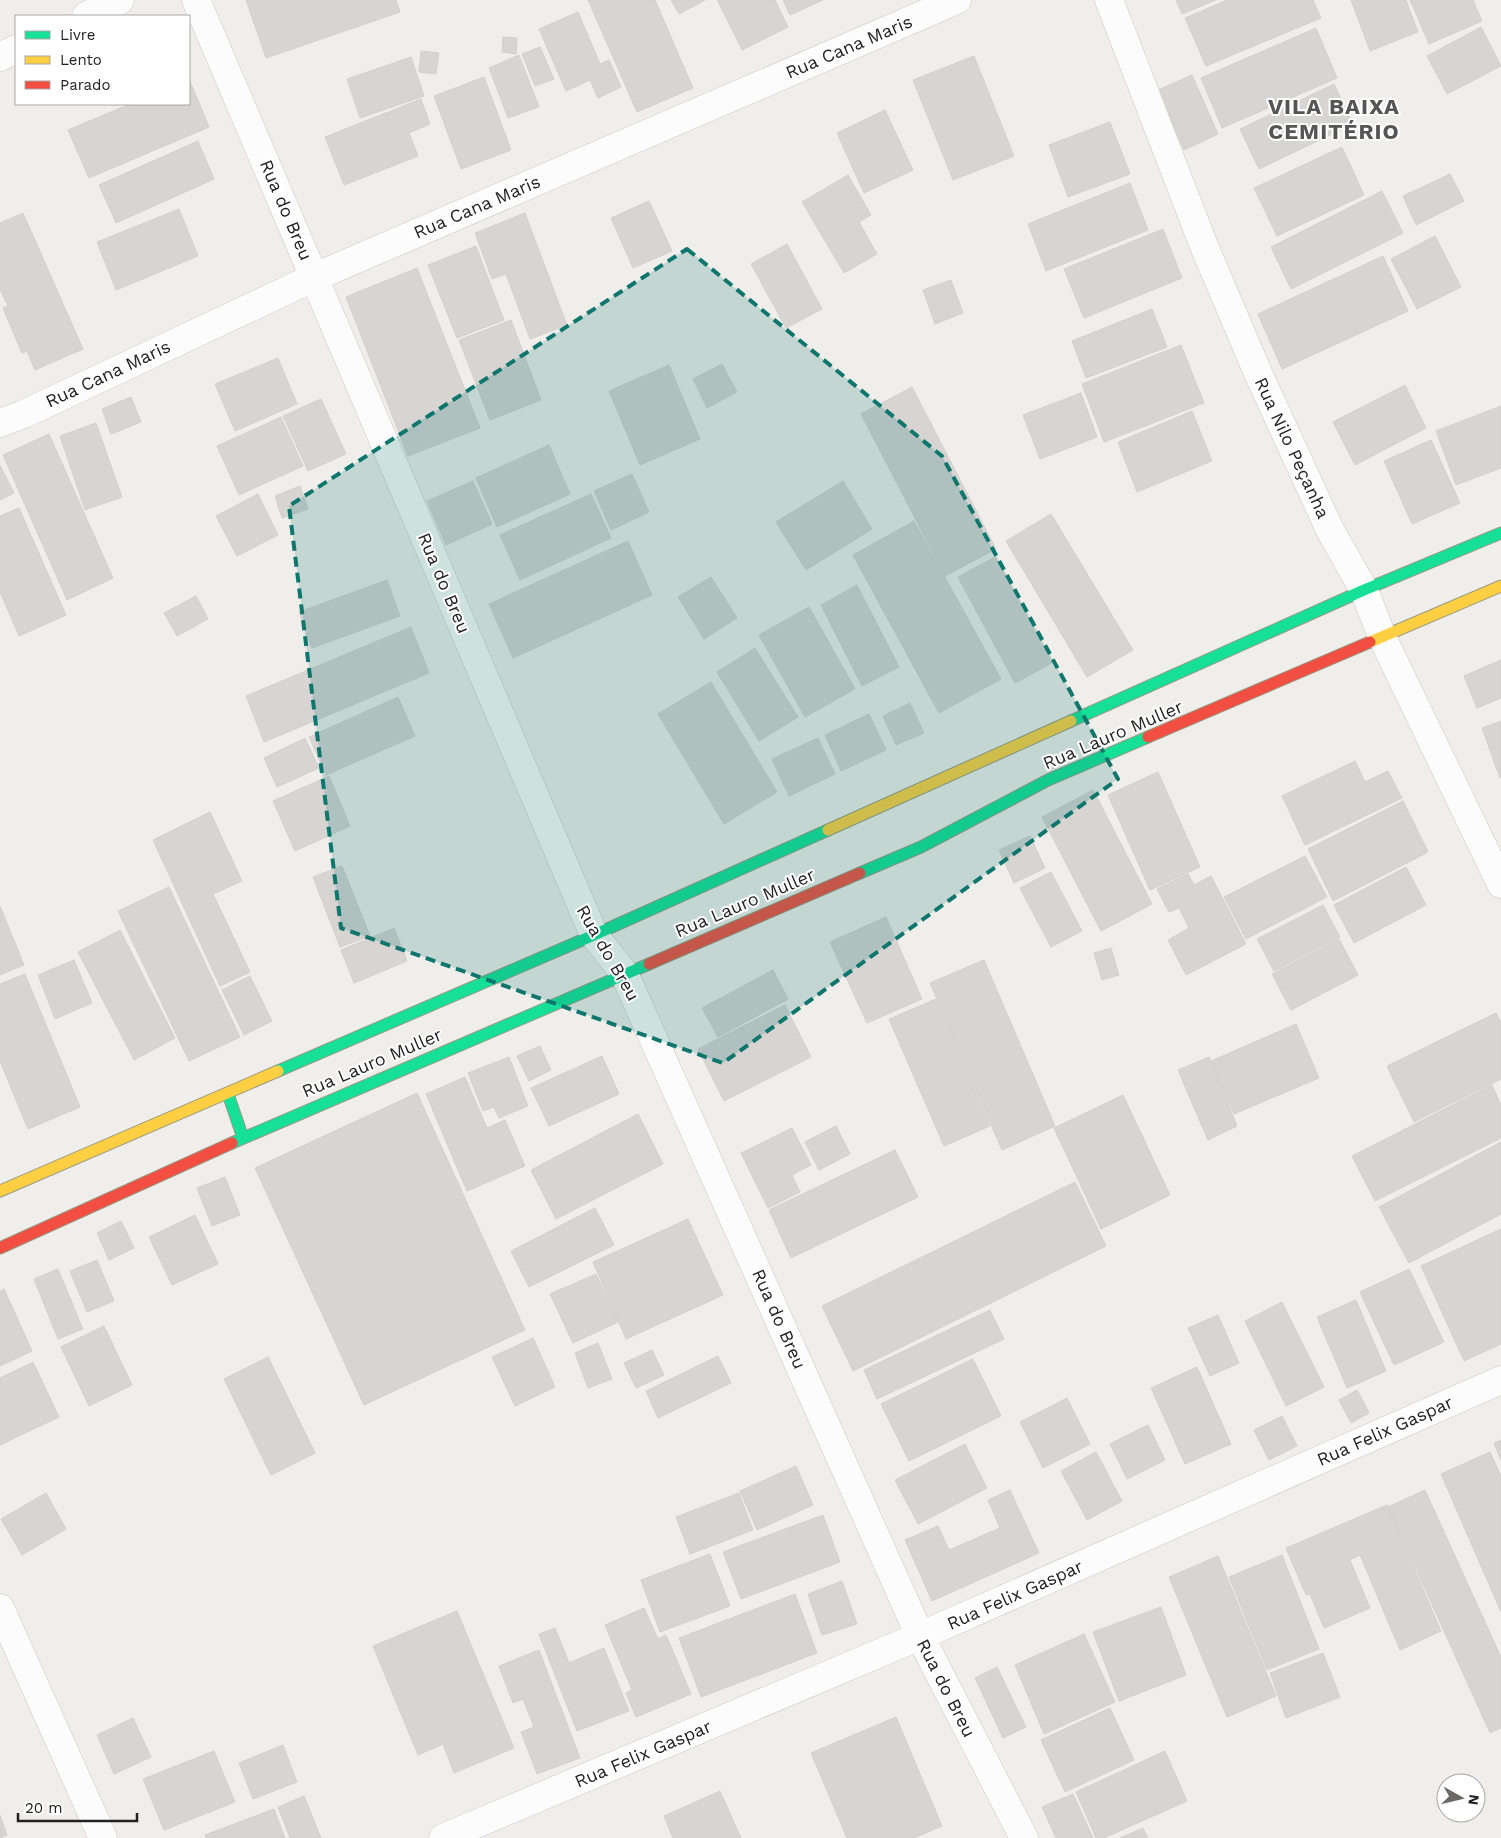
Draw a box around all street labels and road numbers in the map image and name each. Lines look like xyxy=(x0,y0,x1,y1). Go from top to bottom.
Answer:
street label: Rua Cana Maris xyxy=(782,10,915,83)
street label: Rua do Breu xyxy=(256,156,317,263)
street label: Rua Cana Maris xyxy=(410,170,543,243)
street label: Rua Cana Maris xyxy=(42,335,174,412)
street label: Rua Nilo Peçanha xyxy=(1251,374,1334,522)
street label: Rua do Breu xyxy=(414,529,475,636)
street label: Rua Lauro Muller xyxy=(1040,696,1186,773)
street label: Rua Lauro Muller xyxy=(672,864,818,941)
street label: Rua do Breu xyxy=(573,901,644,1004)
street label: Rua Lauro Muller xyxy=(299,1024,445,1101)
street label: Rua do Breu xyxy=(748,1266,811,1372)
street label: Rua Felix Gaspar xyxy=(1314,1391,1456,1470)
street label: Rua Felix Gaspar xyxy=(944,1555,1086,1634)
street label: Rua do Breu xyxy=(913,1635,980,1740)
street label: Rua Felix Gaspar xyxy=(571,1715,714,1792)

